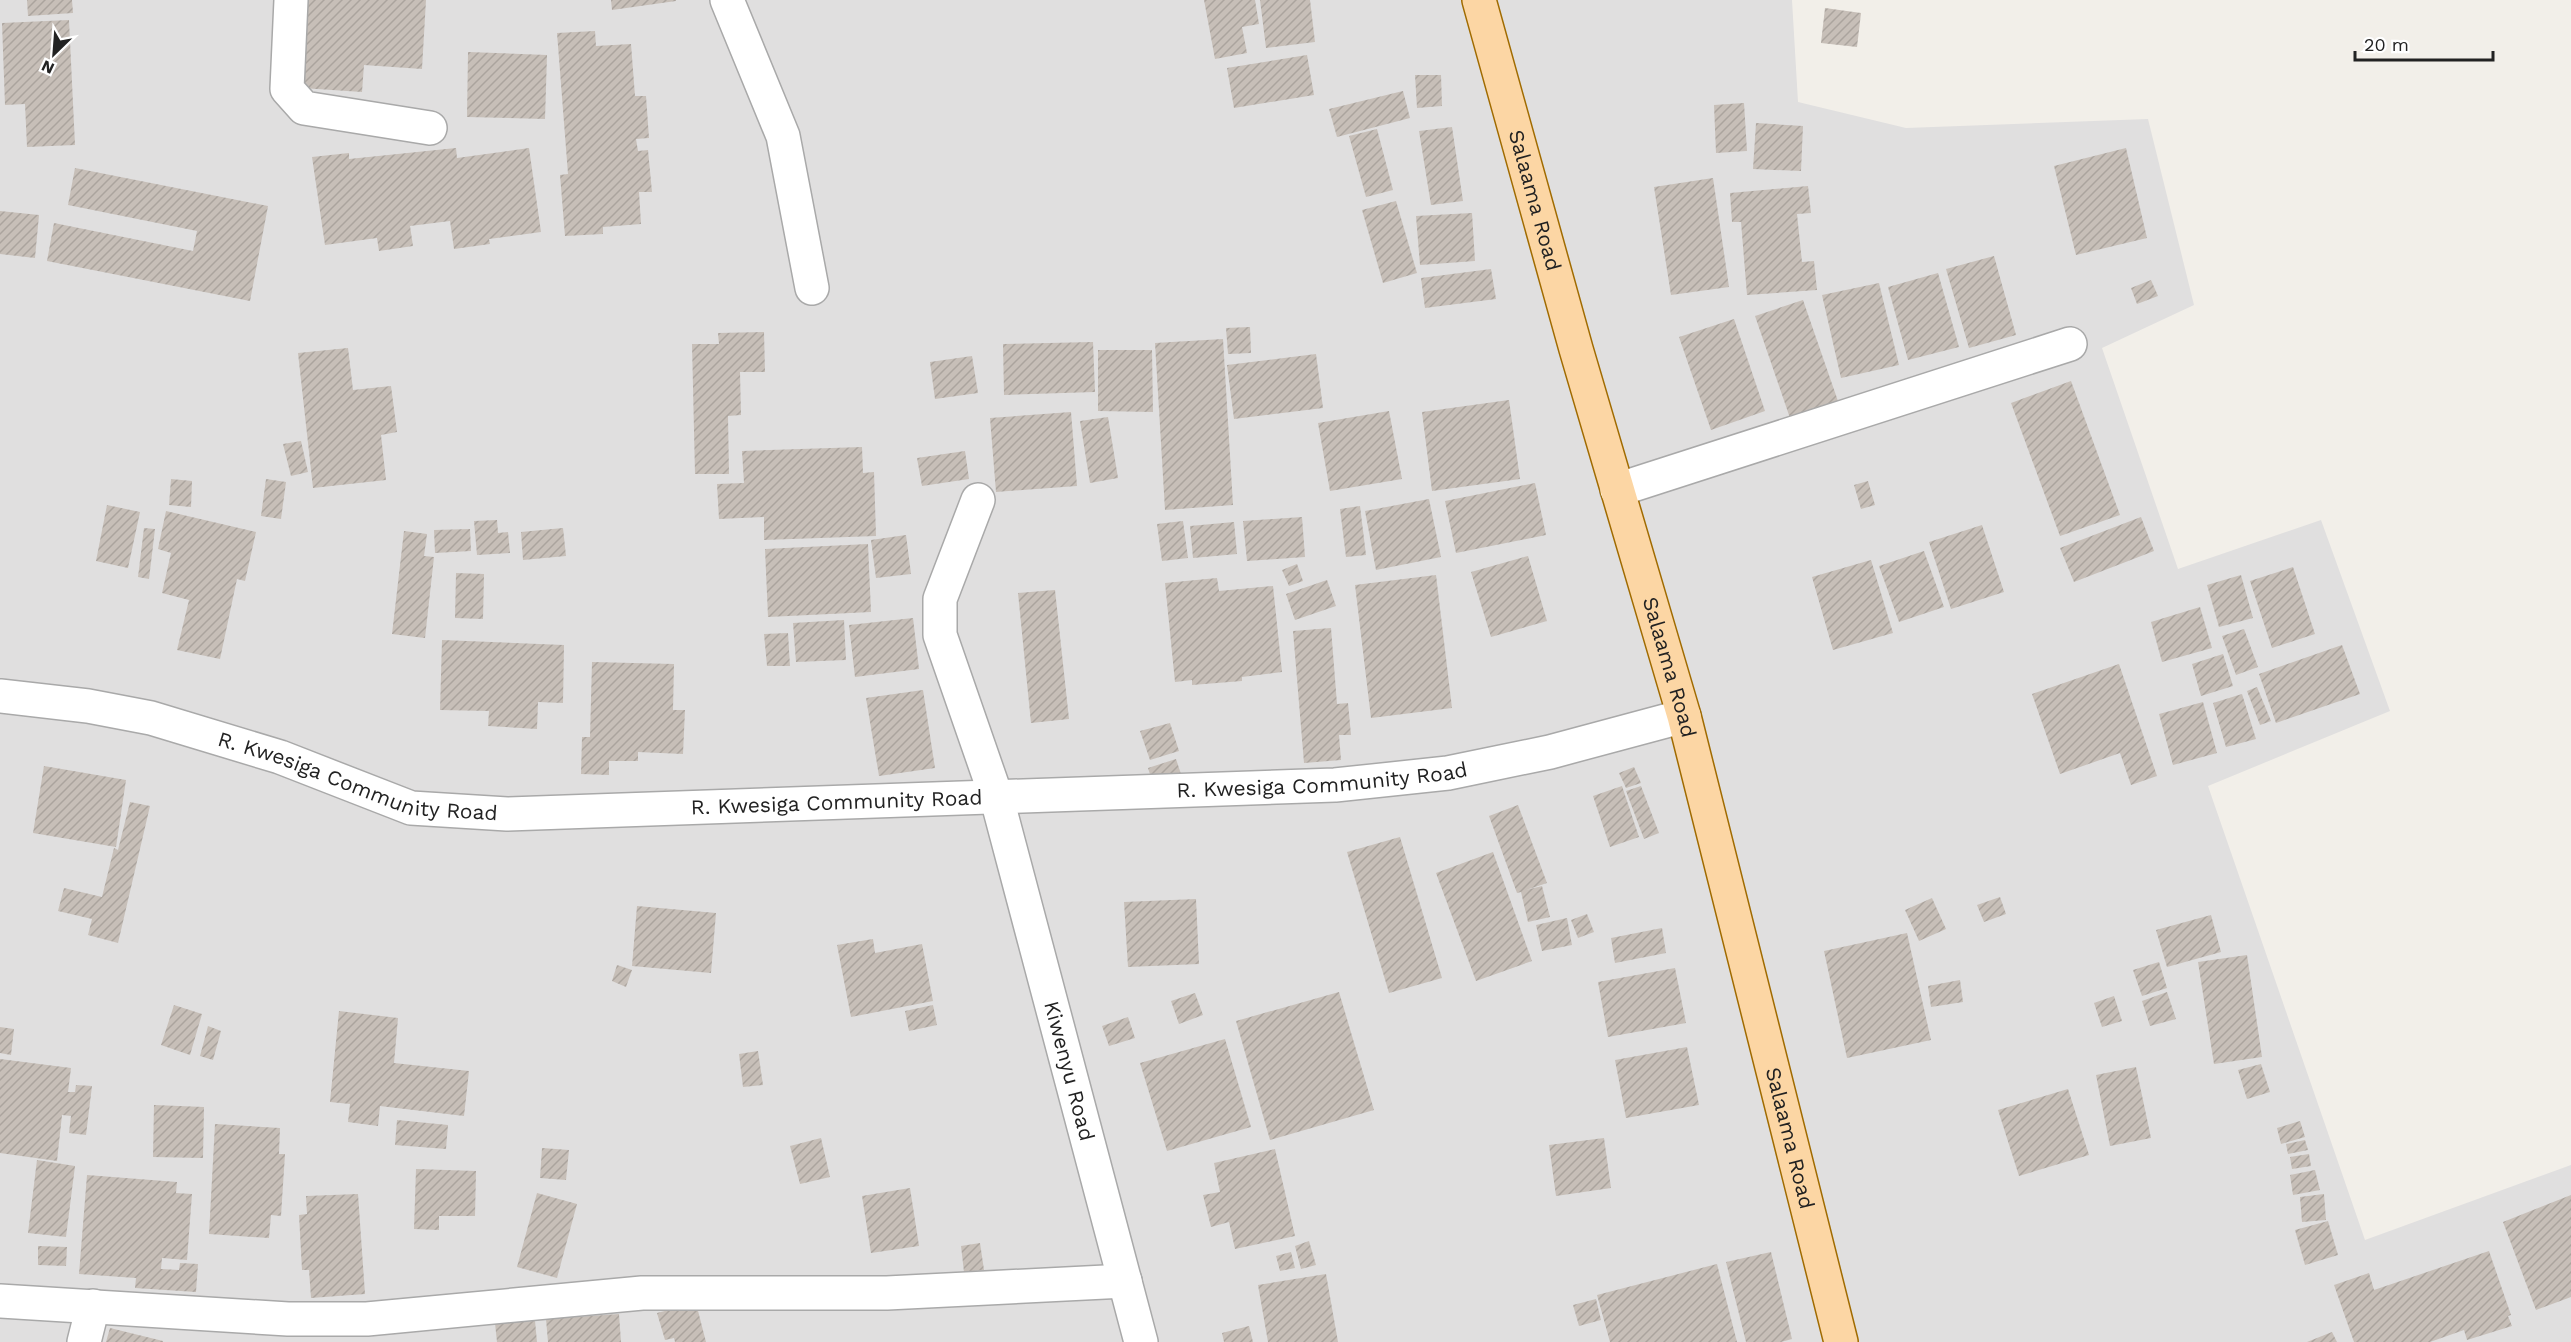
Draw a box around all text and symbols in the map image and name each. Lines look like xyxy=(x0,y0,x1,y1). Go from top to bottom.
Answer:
north arrow xyxy=(24,24,84,84)
scale bar xyxy=(2355,24,2493,62)
text: 20 m xyxy=(2364,34,2409,55)
text: N xyxy=(38,56,57,78)
street label: Salaama Road xyxy=(1504,127,1567,274)
street label: Salaama Road xyxy=(1638,594,1702,740)
street label: R. Kwesiga Community Road xyxy=(215,726,498,825)
street label: R. Kwesiga Community Road xyxy=(1176,756,1469,803)
street label: R. Kwesiga Community Road xyxy=(690,784,983,820)
street label: Kiwenyu Road xyxy=(1039,998,1100,1143)
street label: Salaama Road xyxy=(1761,1065,1820,1211)

